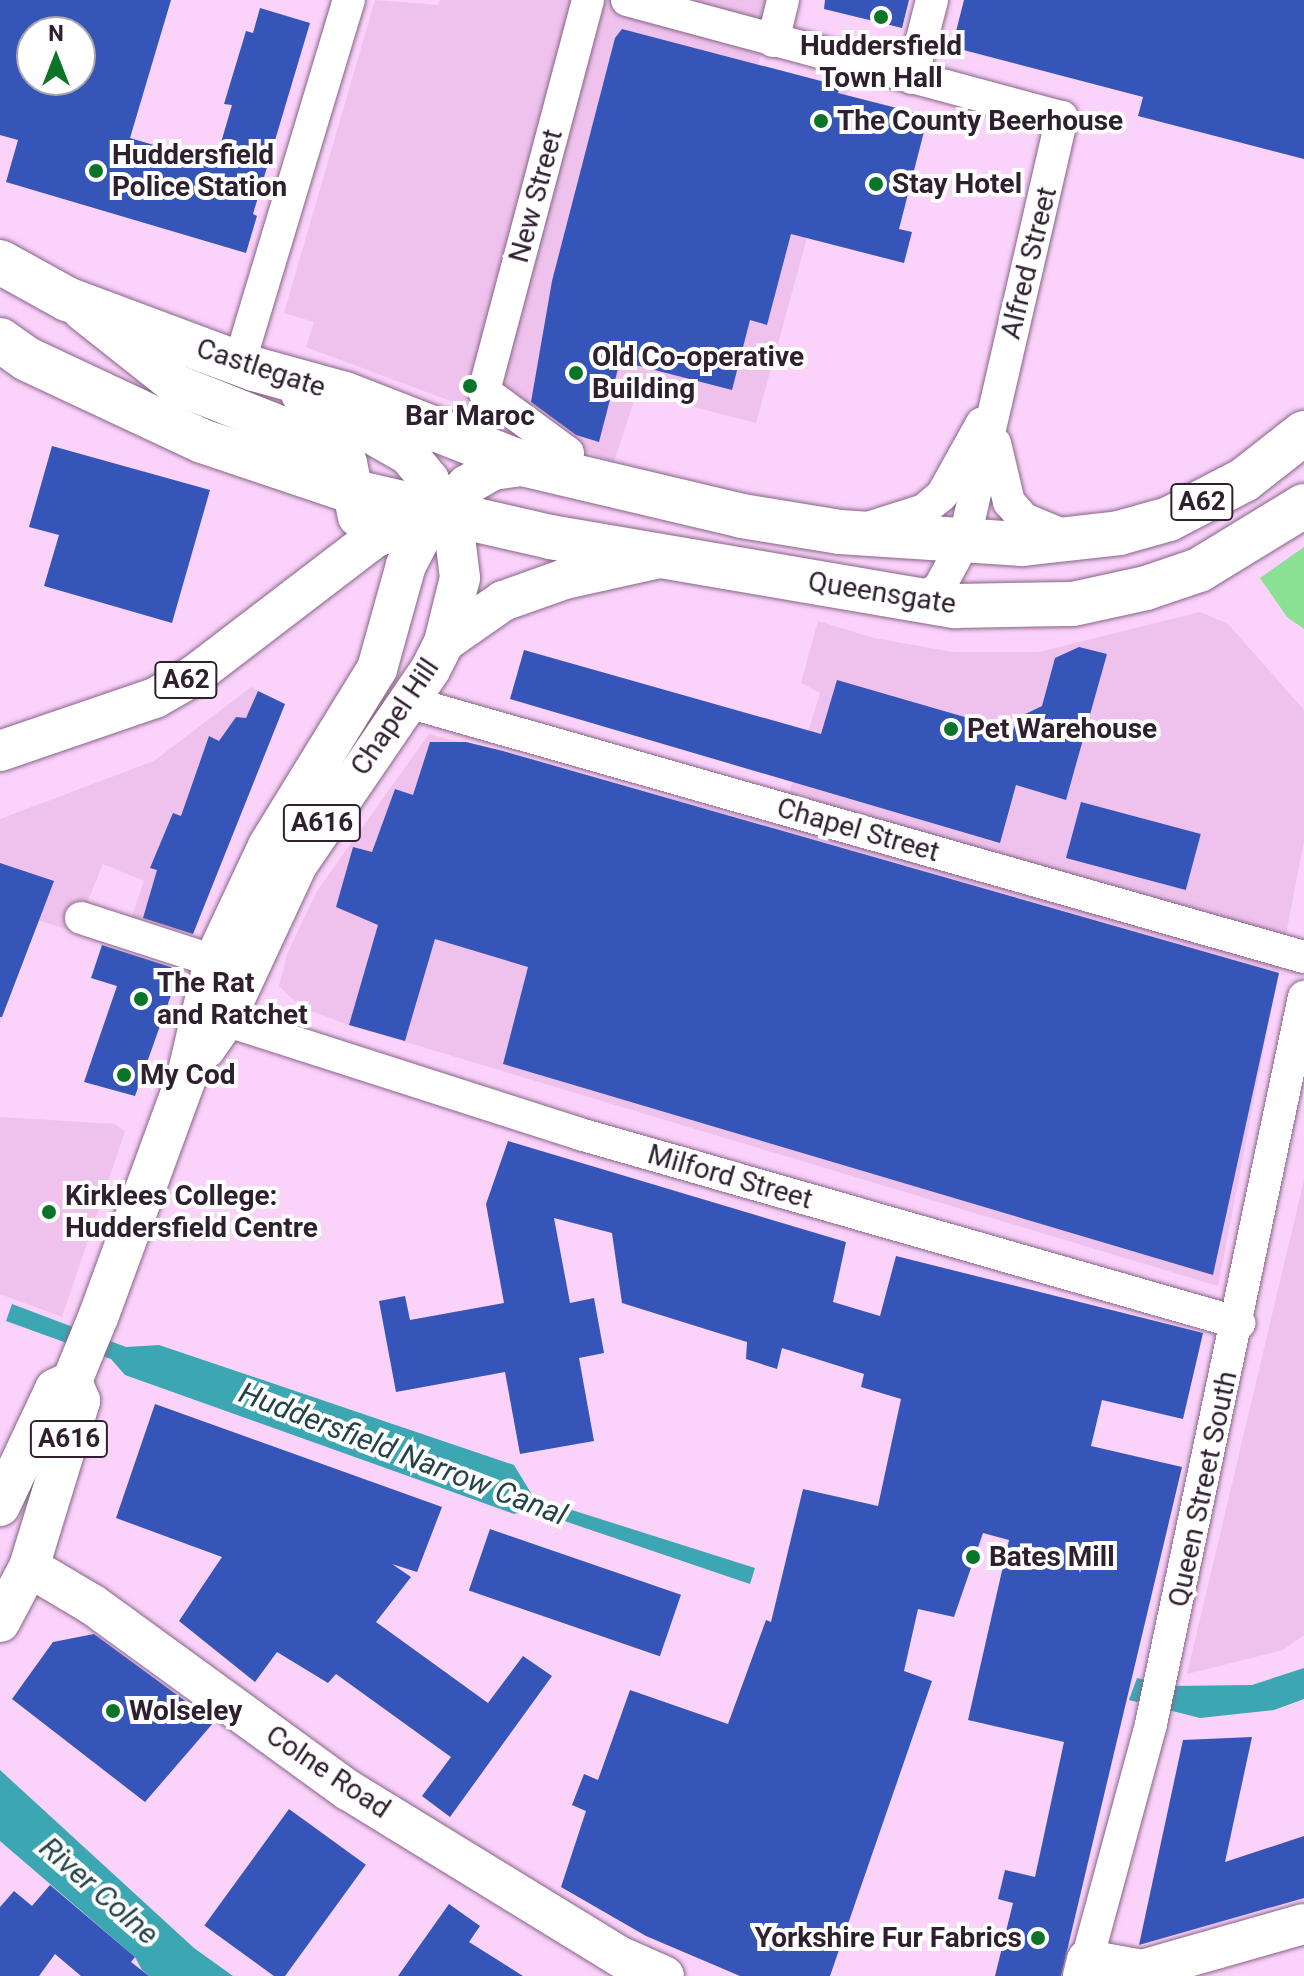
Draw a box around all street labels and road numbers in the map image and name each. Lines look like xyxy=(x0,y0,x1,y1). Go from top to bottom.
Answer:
street label: New Street xyxy=(502,126,570,266)
street label: Alfred Street xyxy=(994,183,1064,343)
street label: Castlegate xyxy=(192,331,330,405)
road number: A62 xyxy=(1170,480,1234,524)
street label: Queensgate xyxy=(806,565,958,621)
street label: Chapel Hill xyxy=(344,652,446,782)
road number: A62 xyxy=(154,658,218,702)
street label: Chapel Street xyxy=(773,791,943,869)
road number: A616 xyxy=(282,801,362,845)
street label: Milford Street xyxy=(644,1137,816,1217)
street label: Queen Street South xyxy=(1162,1368,1244,1610)
road number: A616 xyxy=(29,1417,109,1461)
street label: Colne Road xyxy=(260,1718,396,1826)

